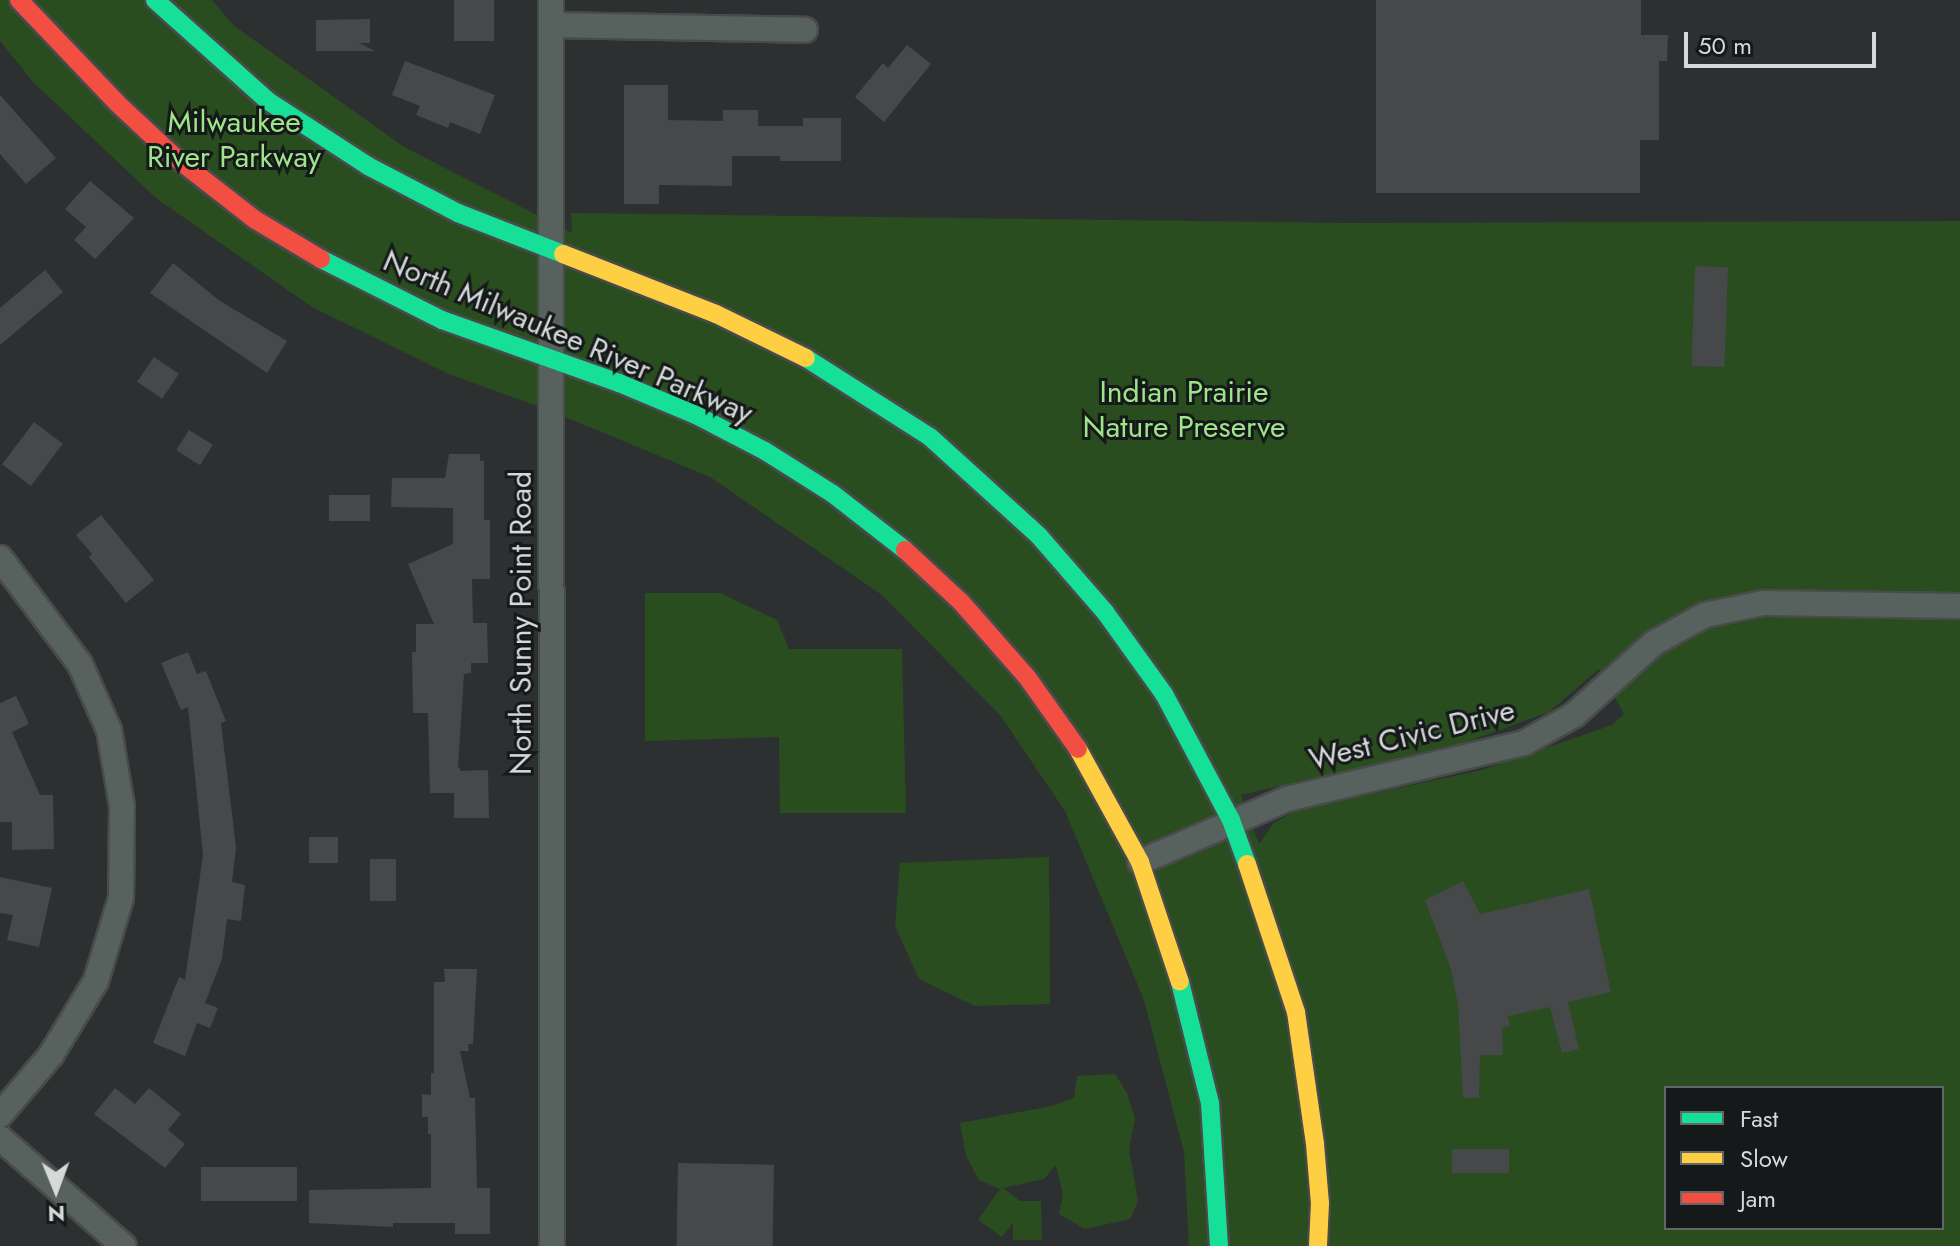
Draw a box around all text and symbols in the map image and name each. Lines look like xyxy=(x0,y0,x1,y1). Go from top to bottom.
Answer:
scale bar xyxy=(1688,16,1880,66)
text: 50 m xyxy=(1698,28,1752,63)
park label: Milwaukee River Parkway xyxy=(147,104,321,174)
street label: North Milwaukee River Parkway xyxy=(378,243,758,431)
park label: Indian Prairie Nature Preserve xyxy=(1083,374,1285,444)
street label: North Sunny Point Road xyxy=(503,471,539,775)
street label: West Civic Drive xyxy=(1306,692,1518,778)
legend xyxy=(1664,1086,1944,1230)
text: Fast xyxy=(1740,1101,1778,1136)
text: Slow xyxy=(1740,1141,1788,1176)
north arrow xyxy=(16,1150,96,1230)
text: Jam xyxy=(1740,1181,1776,1216)
text: N xyxy=(47,1198,65,1230)

